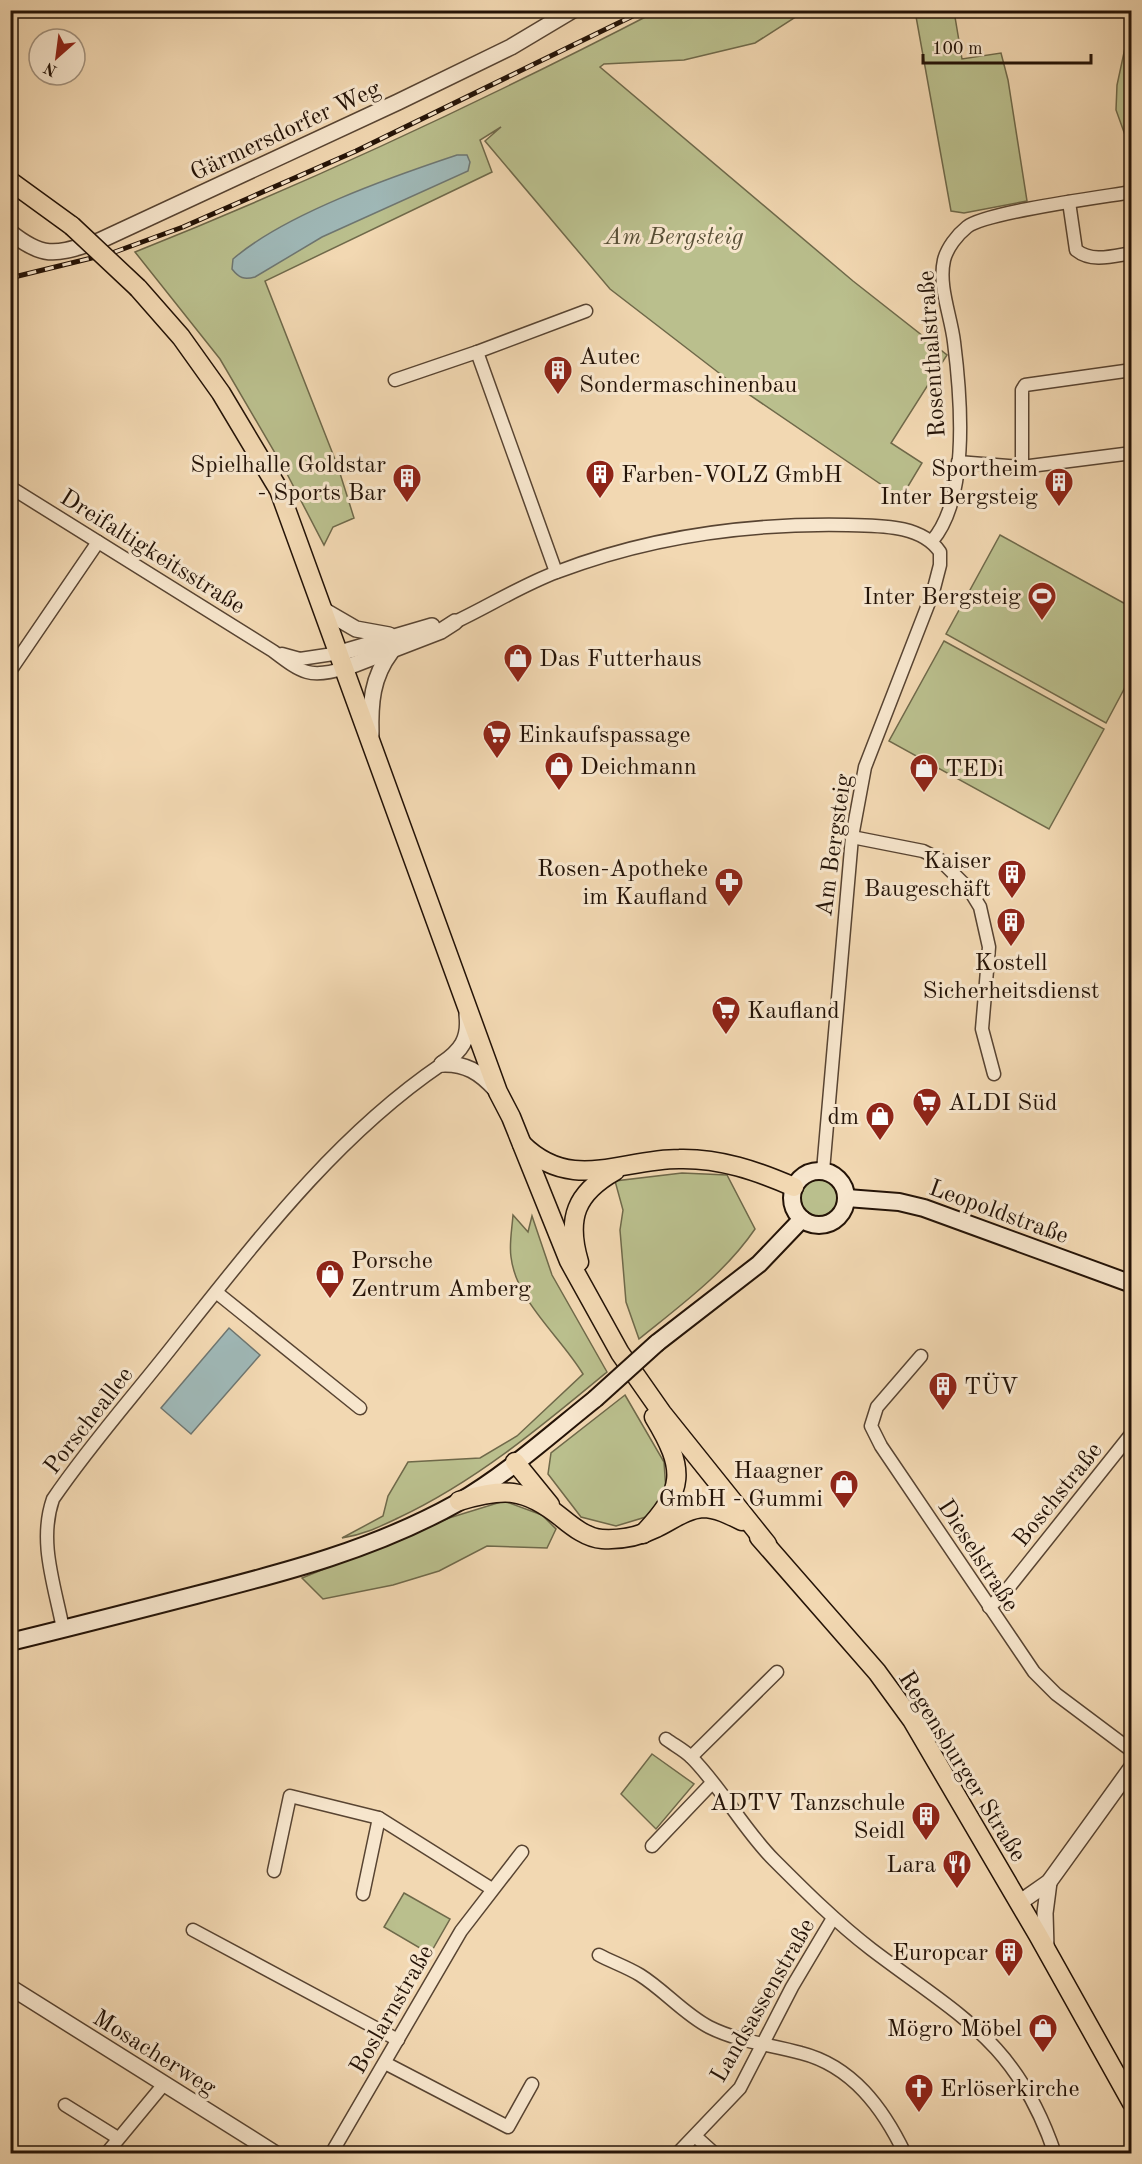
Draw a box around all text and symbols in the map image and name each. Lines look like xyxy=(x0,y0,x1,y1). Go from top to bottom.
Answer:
north arrow xyxy=(27,27,87,87)
scale bar xyxy=(923,27,1091,65)
text: 100 m xyxy=(932,40,983,58)
text: N xyxy=(41,58,60,78)
street label: Gärmersdorfer Weg xyxy=(187,77,385,186)
park label: Am Bergsteig xyxy=(603,226,744,250)
street label: Rosenthalstraße xyxy=(915,269,951,438)
place label: Autec Sondermaschinenbau xyxy=(579,346,798,398)
building icon: Autec Sondermaschinenbau xyxy=(542,354,574,396)
place label: Spielhalle Goldstar - Sports Bar xyxy=(190,454,386,506)
building icon: Farben-VOLZ GmbH xyxy=(584,458,616,500)
place label: Sportheim Inter Bergsteig xyxy=(880,458,1038,510)
building icon: Spielhalle Goldstar - Sports Bar xyxy=(391,462,423,504)
place label: Farben-VOLZ GmbH xyxy=(621,464,842,488)
building icon: Sportheim Inter Bergsteig xyxy=(1043,466,1075,508)
street label: Dreifaltigkeitsstraße xyxy=(55,486,249,619)
sports icon: Inter Bergsteig xyxy=(1026,580,1058,622)
place label: Inter Bergsteig xyxy=(863,586,1021,610)
shop icon: Das Futterhaus xyxy=(502,642,534,684)
place label: Das Futterhaus xyxy=(539,648,702,672)
supermarket icon: Einkaufspassage xyxy=(481,718,513,760)
place label: Einkaufspassage xyxy=(518,724,690,748)
shop icon: Deichmann xyxy=(543,750,575,792)
shop icon: TEDi xyxy=(908,752,940,794)
place label: Deichmann xyxy=(580,756,697,780)
place label: TEDi xyxy=(945,758,1004,782)
street label: Am Bergsteig xyxy=(813,772,857,918)
place label: Kaiser Baugeschäft xyxy=(864,850,991,902)
place label: Rosen-Apotheke im Kaufland xyxy=(537,858,708,910)
building icon: Kaiser Baugeschäft xyxy=(996,858,1028,900)
pharmacy icon: Rosen-Apotheke im Kaufland xyxy=(713,866,745,908)
building icon: Kostell Sicherheitsdienst xyxy=(995,906,1027,948)
place label: Kostell Sicherheitsdienst xyxy=(923,952,1099,1004)
supermarket icon: Kaufland xyxy=(710,994,742,1036)
place label: Kaufland xyxy=(747,1000,840,1024)
supermarket icon: ALDI Süd xyxy=(911,1086,943,1128)
place label: ALDI Süd xyxy=(948,1092,1058,1116)
shop icon: dm xyxy=(864,1100,896,1142)
place label: dm xyxy=(827,1106,859,1130)
street label: Leopoldstraße xyxy=(925,1177,1071,1249)
place label: Porsche Zentrum Amberg xyxy=(351,1250,531,1302)
shop icon: Porsche Zentrum Amberg xyxy=(314,1258,346,1300)
street label: Porscheallee xyxy=(41,1363,139,1479)
building icon: TÜV xyxy=(927,1370,959,1412)
place label: TÜV xyxy=(964,1372,1018,1400)
street label: Boschstraße xyxy=(1009,1439,1108,1552)
place label: Haagner GmbH - Gummi xyxy=(658,1460,823,1512)
shop icon: Haagner GmbH - Gummi xyxy=(828,1468,860,1510)
street label: Dieselstraße xyxy=(932,1496,1022,1616)
street label: Regensburger Straße xyxy=(893,1668,1030,1867)
place label: ADTV Tanzschule Seidl xyxy=(710,1792,905,1844)
building icon: ADTV Tanzschule Seidl xyxy=(910,1800,942,1842)
restaurant icon: Lara xyxy=(941,1848,973,1890)
place label: Lara xyxy=(886,1854,936,1878)
street label: Landsassenstraße xyxy=(707,1915,820,2087)
building icon: Europcar xyxy=(993,1936,1025,1978)
street label: Boslarnstraße xyxy=(346,1942,439,2078)
place label: Europcar xyxy=(892,1942,988,1966)
street label: Mosacherweg xyxy=(88,2006,220,2101)
shop icon: Mögro Möbel xyxy=(1027,2012,1059,2054)
place label: Mögro Möbel xyxy=(887,2018,1022,2042)
church icon: Erlöserkirche xyxy=(903,2072,935,2114)
place label: Erlöserkirche xyxy=(940,2078,1079,2102)

